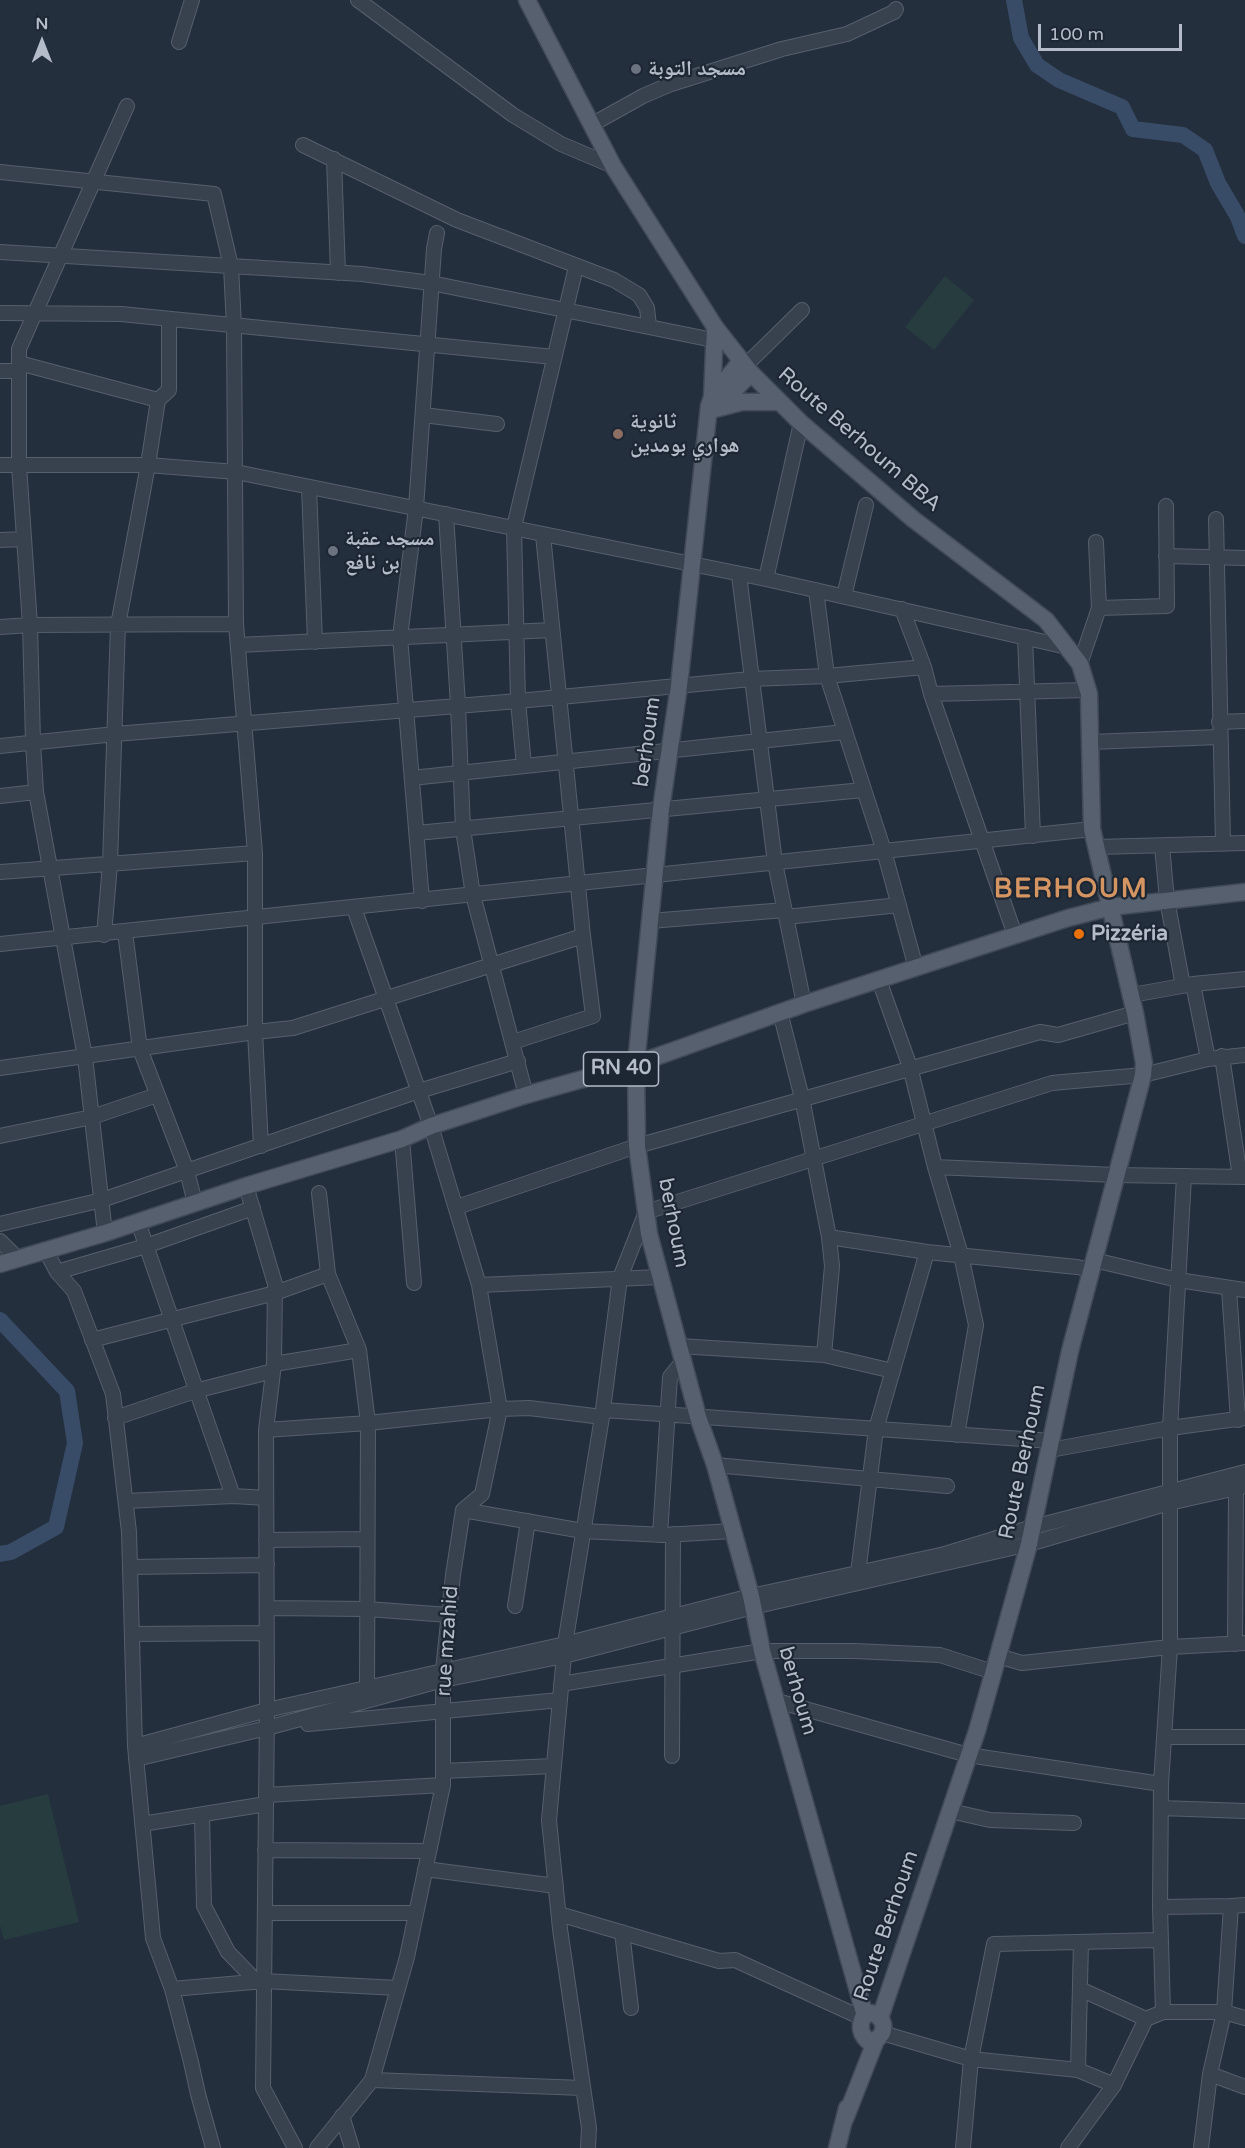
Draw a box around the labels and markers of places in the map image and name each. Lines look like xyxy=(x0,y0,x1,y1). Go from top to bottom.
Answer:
place label: مسجد التوبة xyxy=(648,56,746,82)
marker: مسجد التوبة xyxy=(629,62,643,76)
place label: ثانوية هواري بومدين xyxy=(630,409,740,459)
marker: ثانوية هواري بومدين xyxy=(611,427,625,441)
place label: مسجد عقبة بن نافع xyxy=(345,526,434,576)
marker: مسجد عقبة بن نافع xyxy=(326,544,340,558)
place label: Pizzéria xyxy=(1091,921,1168,947)
marker: Pizzéria xyxy=(1072,927,1086,941)

